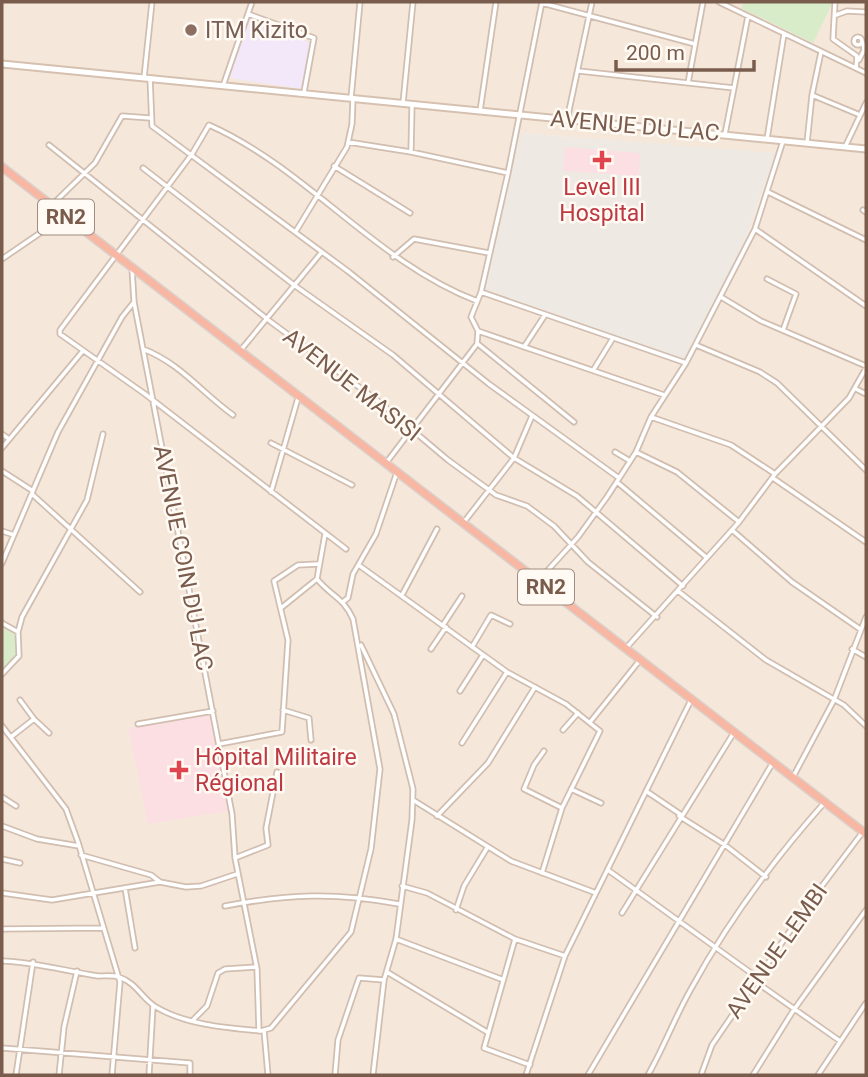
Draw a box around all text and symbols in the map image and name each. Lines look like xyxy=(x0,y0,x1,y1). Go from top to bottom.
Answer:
place label: ITM Kizito xyxy=(205,17,308,44)
marker: ITM Kizito xyxy=(183,22,199,38)
scale bar xyxy=(616,28,754,72)
text: 200 m xyxy=(626,41,685,65)
street label: AVENUE DU LAC xyxy=(549,105,721,147)
marker: Level III Hospital xyxy=(592,150,612,170)
place label: Level III Hospital xyxy=(559,174,645,227)
road number: RN2 xyxy=(38,200,94,234)
street label: AVENUE MASISI xyxy=(278,323,426,447)
street label: AVENUE COIN DU LAC xyxy=(148,443,218,673)
road number: RN2 xyxy=(518,570,574,604)
place label: Hôpital Militaire Régional xyxy=(195,744,357,797)
marker: Hôpital Militaire Régional xyxy=(169,760,189,780)
street label: AVENUE LEMBI xyxy=(721,879,833,1023)

